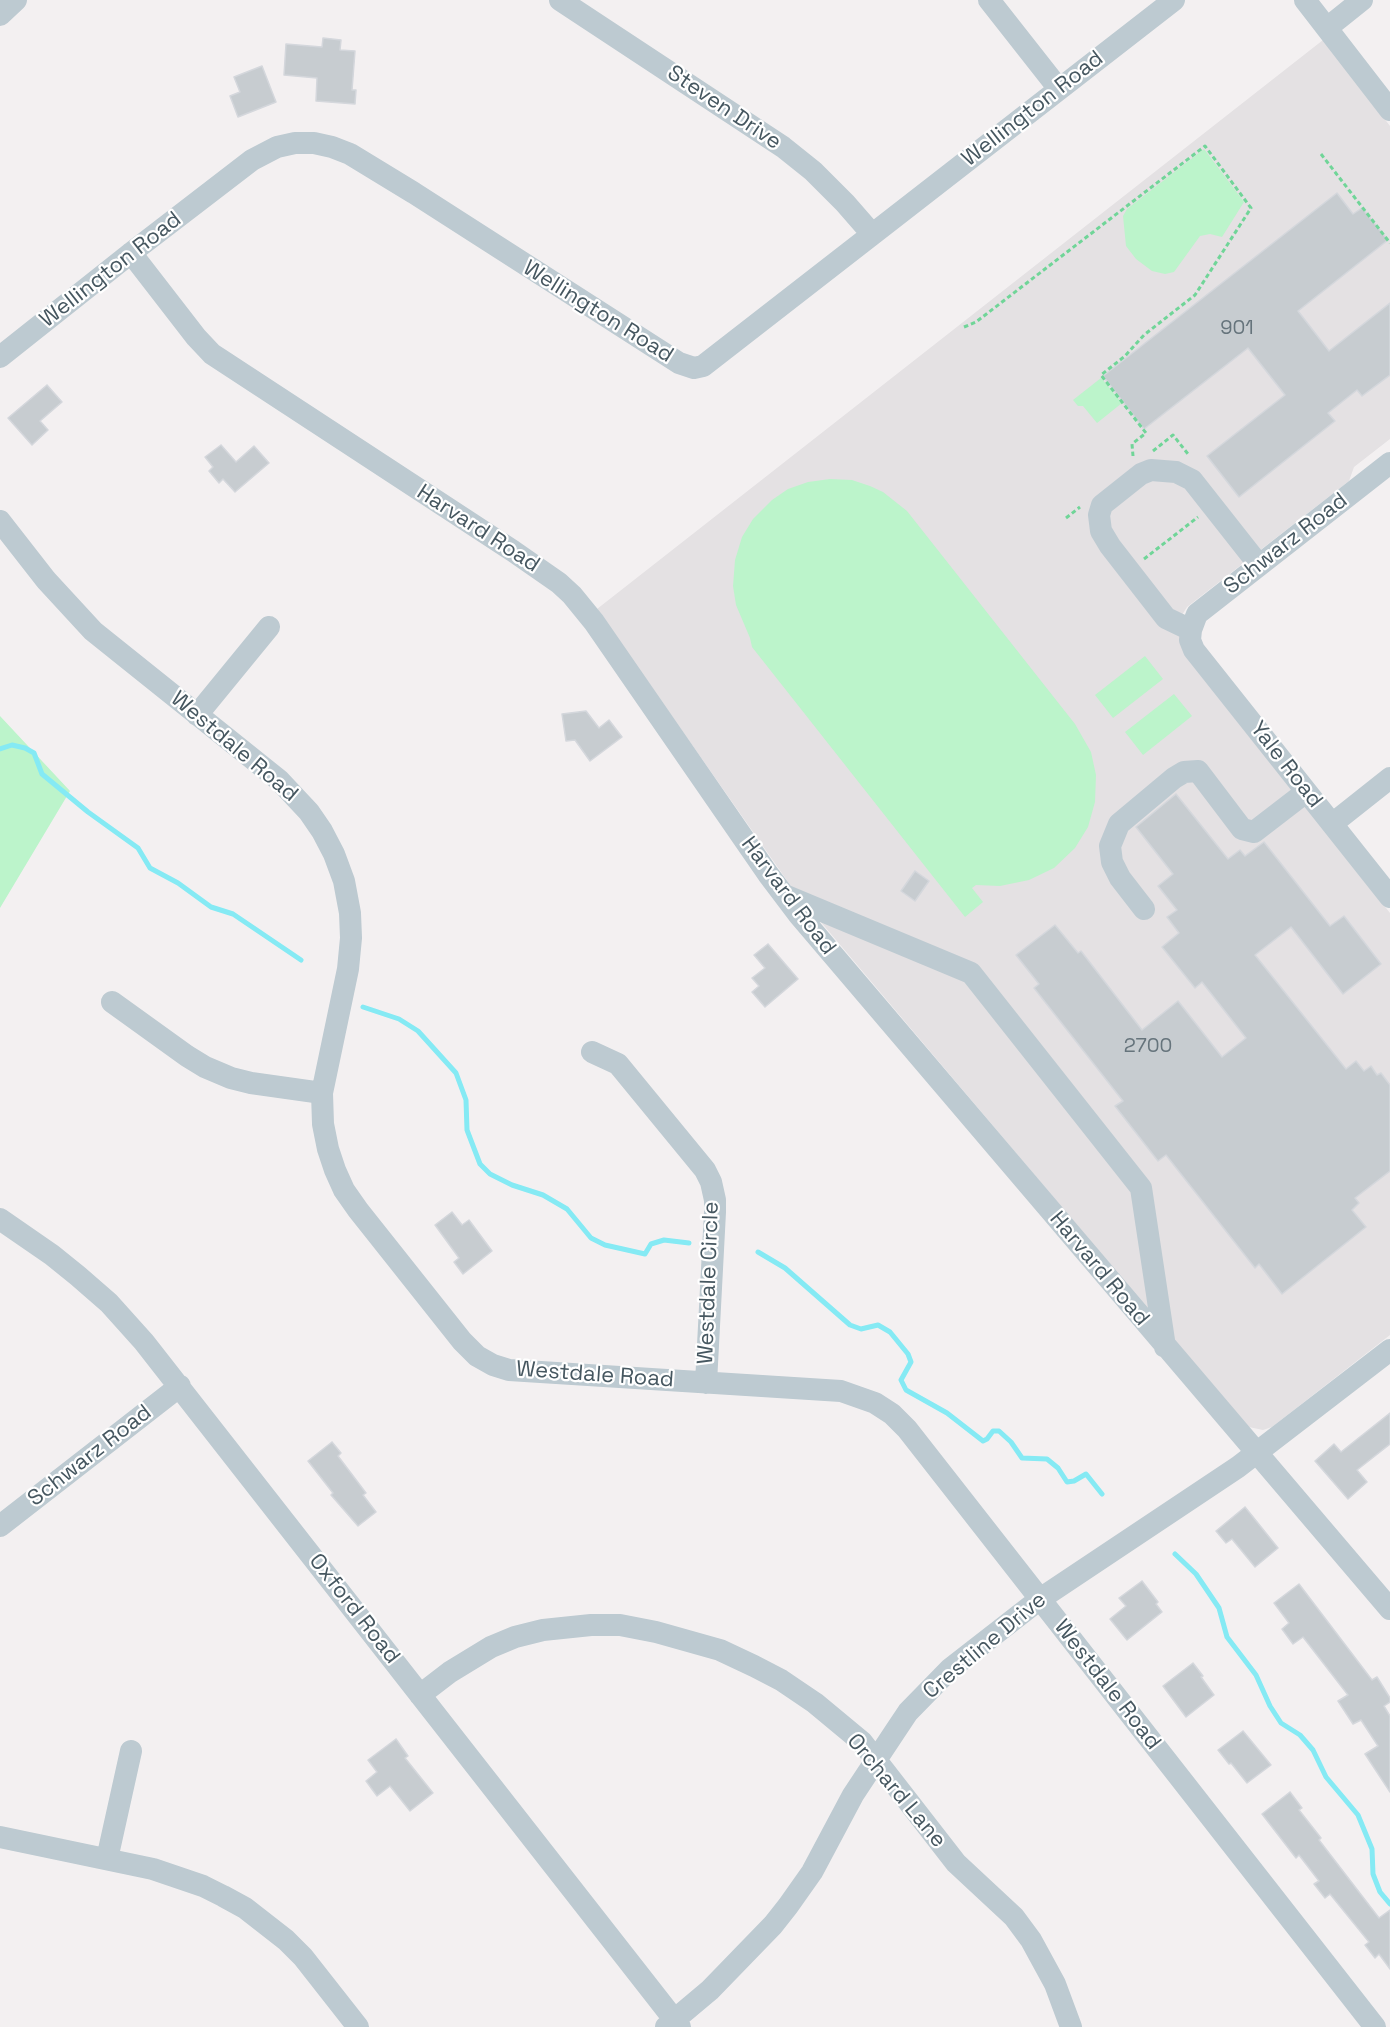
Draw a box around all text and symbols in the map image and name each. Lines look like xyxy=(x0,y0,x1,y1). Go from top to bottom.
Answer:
street label: Wellington Road xyxy=(957,46,1109,172)
street label: Steven Drive xyxy=(662,60,786,156)
street label: Wellington Road xyxy=(35,207,187,333)
street label: Wellington Road xyxy=(518,255,678,369)
house number: 901 xyxy=(1220,317,1254,341)
street label: Harvard Road xyxy=(412,479,544,579)
street label: Schwarz Road xyxy=(1219,488,1353,600)
street label: Westdale Road xyxy=(165,686,303,808)
street label: Yale Road xyxy=(1244,717,1328,813)
street label: Harvard Road xyxy=(735,832,841,960)
house number: 2700 xyxy=(1124,1035,1172,1059)
street label: Westdale Circle xyxy=(693,1201,725,1365)
street label: Harvard Road xyxy=(1043,1206,1155,1332)
street label: Westdale Road xyxy=(515,1356,675,1394)
street label: Schwarz Road xyxy=(23,1400,157,1512)
street label: Oxford Road xyxy=(303,1549,405,1669)
street label: Crestline Drive xyxy=(918,1587,1052,1705)
street label: Westdale Road xyxy=(1048,1615,1166,1755)
street label: Orchard Lane xyxy=(841,1729,951,1853)

